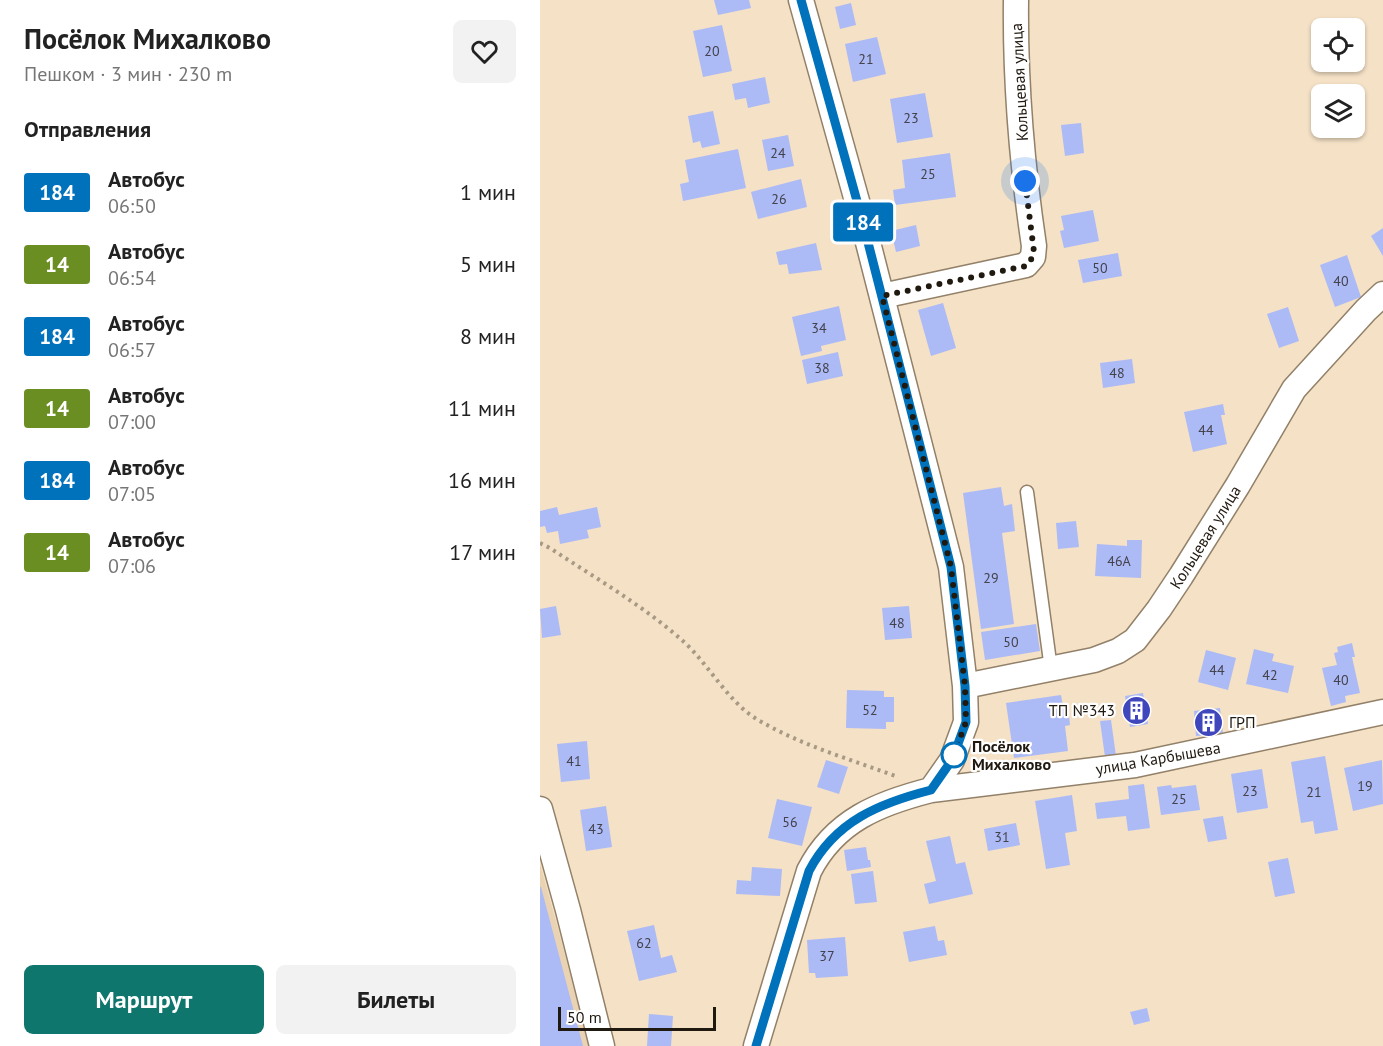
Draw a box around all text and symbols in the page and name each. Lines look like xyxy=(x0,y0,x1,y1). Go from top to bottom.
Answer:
map controls xyxy=(1311,18,1365,138)
button: locate xyxy=(1311,18,1365,72)
text: Посёлок Михалково xyxy=(24,20,271,57)
button: heart xyxy=(453,20,516,83)
street label: Кольцевая улица xyxy=(1006,23,1032,141)
house number: 20 xyxy=(704,42,720,60)
house number: 21 xyxy=(858,50,874,68)
text: Пешком · 3 мин · 230 m xyxy=(24,61,232,87)
button: layers xyxy=(1311,84,1365,138)
house number: 23 xyxy=(903,109,919,127)
text: Отправления xyxy=(24,115,151,143)
house number: 24 xyxy=(770,144,786,162)
text: Автобус xyxy=(108,165,185,193)
house number: 25 xyxy=(920,165,936,183)
your location xyxy=(1010,166,1040,196)
text: 1 мин xyxy=(460,178,516,206)
text: 184 xyxy=(39,179,75,206)
house number: 26 xyxy=(771,190,787,208)
text: 06:50 xyxy=(108,193,156,219)
line badge: 184 xyxy=(828,202,898,242)
text: 184 xyxy=(845,209,881,236)
text: Автобус xyxy=(108,237,185,265)
text: 5 мин xyxy=(460,250,516,278)
text: 14 xyxy=(45,251,69,278)
house number: 50 xyxy=(1092,259,1108,277)
text: 06:54 xyxy=(108,265,156,291)
house number: 40 xyxy=(1333,272,1349,290)
text: Автобус xyxy=(108,309,185,337)
house number: 34 xyxy=(811,319,827,337)
text: 8 мин xyxy=(460,322,516,350)
text: 184 xyxy=(39,323,75,350)
text: 06:57 xyxy=(108,337,156,363)
house number: 38 xyxy=(814,359,830,377)
house number: 48 xyxy=(1109,364,1125,382)
text: Автобус xyxy=(108,381,185,409)
text: 11 мин xyxy=(448,394,516,422)
text: 14 xyxy=(45,395,69,422)
text: 07:00 xyxy=(108,409,156,435)
house number: 44 xyxy=(1198,421,1214,439)
text: Автобус xyxy=(108,453,185,481)
text: 16 мин xyxy=(448,466,516,494)
text: 184 xyxy=(39,467,75,494)
text: 07:05 xyxy=(108,481,156,507)
street label: Кольцевая улица xyxy=(1165,482,1245,592)
text: Автобус xyxy=(108,525,185,553)
text: 17 мин xyxy=(449,538,516,566)
text: 14 xyxy=(45,539,69,566)
house number: 46А xyxy=(1107,552,1132,570)
text: 07:06 xyxy=(108,553,156,579)
house number: 29 xyxy=(983,569,999,587)
house number: 48 xyxy=(889,614,905,632)
house number: 50 xyxy=(1003,633,1019,651)
house number: 44 xyxy=(1209,661,1225,679)
house number: 42 xyxy=(1262,666,1278,684)
house number: 40 xyxy=(1333,671,1349,689)
building icon: ТП №343 xyxy=(1120,694,1152,726)
place label: ТП №343 xyxy=(1049,700,1115,720)
house number: 52 xyxy=(862,701,878,719)
building icon: ГРП xyxy=(1192,706,1224,738)
place label: ГРП xyxy=(1229,712,1256,732)
place label: Посёлок Михалково xyxy=(972,736,1051,774)
street label: улица Карбышева xyxy=(1094,737,1222,779)
marker: Посёлок Михалково xyxy=(941,742,967,768)
house number: 41 xyxy=(566,752,582,770)
house number: 19 xyxy=(1357,777,1373,795)
house number: 23 xyxy=(1242,782,1258,800)
house number: 21 xyxy=(1306,783,1322,801)
house number: 25 xyxy=(1171,790,1187,808)
house number: 56 xyxy=(782,813,798,831)
house number: 43 xyxy=(588,820,604,838)
house number: 31 xyxy=(994,828,1010,846)
house number: 62 xyxy=(636,934,652,952)
house number: 37 xyxy=(819,947,835,965)
button: Маршрут xyxy=(24,965,264,1034)
button: Билеты xyxy=(276,965,516,1034)
scale bar xyxy=(558,1004,716,1032)
text: 50 m xyxy=(567,1007,602,1027)

